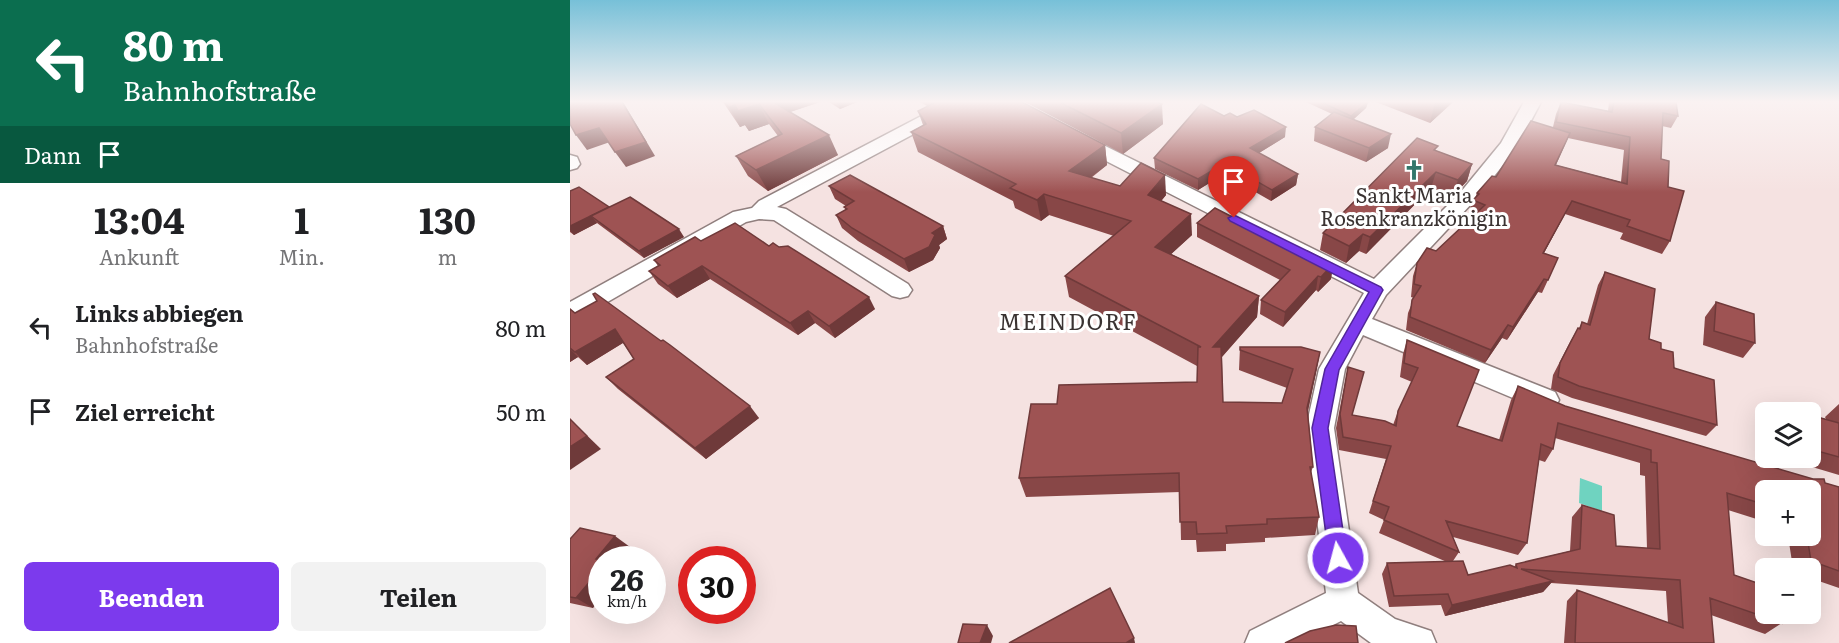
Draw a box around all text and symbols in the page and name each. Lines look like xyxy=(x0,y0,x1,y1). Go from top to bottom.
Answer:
text: 80 m xyxy=(123,12,224,74)
icon: left xyxy=(24,24,102,102)
text: Bahnhofstraße xyxy=(123,69,316,109)
text: Dann xyxy=(24,138,81,171)
icon: arrive xyxy=(93,138,126,171)
pin xyxy=(1208,156,1259,218)
church icon: Sankt Maria Rosenkranzkönigin xyxy=(1402,158,1426,182)
icon: arrive xyxy=(1217,165,1250,198)
place label: Sankt Maria Rosenkranzkönigin xyxy=(1320,179,1508,232)
text: 13:04 xyxy=(94,192,185,245)
text: 1 xyxy=(294,192,309,245)
text: 130 xyxy=(419,192,476,245)
text: Ankunft xyxy=(99,241,179,271)
text: Min. xyxy=(279,241,325,271)
text: m xyxy=(438,241,457,271)
text: Links abbiegen xyxy=(75,296,244,329)
district label: MEINDORF xyxy=(999,304,1137,337)
icon: left xyxy=(24,311,57,344)
text: 80 m xyxy=(495,311,546,344)
text: Bahnhofstraße xyxy=(75,329,218,359)
icon: arrive xyxy=(24,395,57,428)
text: Ziel erreicht xyxy=(75,395,215,428)
text: 50 m xyxy=(496,395,546,428)
map controls xyxy=(1755,402,1821,624)
button: layers xyxy=(1755,402,1821,468)
button: + xyxy=(1755,480,1821,546)
position arrow xyxy=(1306,526,1370,590)
speed limit sign: 30 xyxy=(678,546,756,624)
text: 26 xyxy=(610,556,644,600)
button: − xyxy=(1755,558,1821,624)
button: Beenden xyxy=(24,562,279,631)
button: Teilen xyxy=(291,562,546,631)
text: km/h xyxy=(607,589,647,612)

